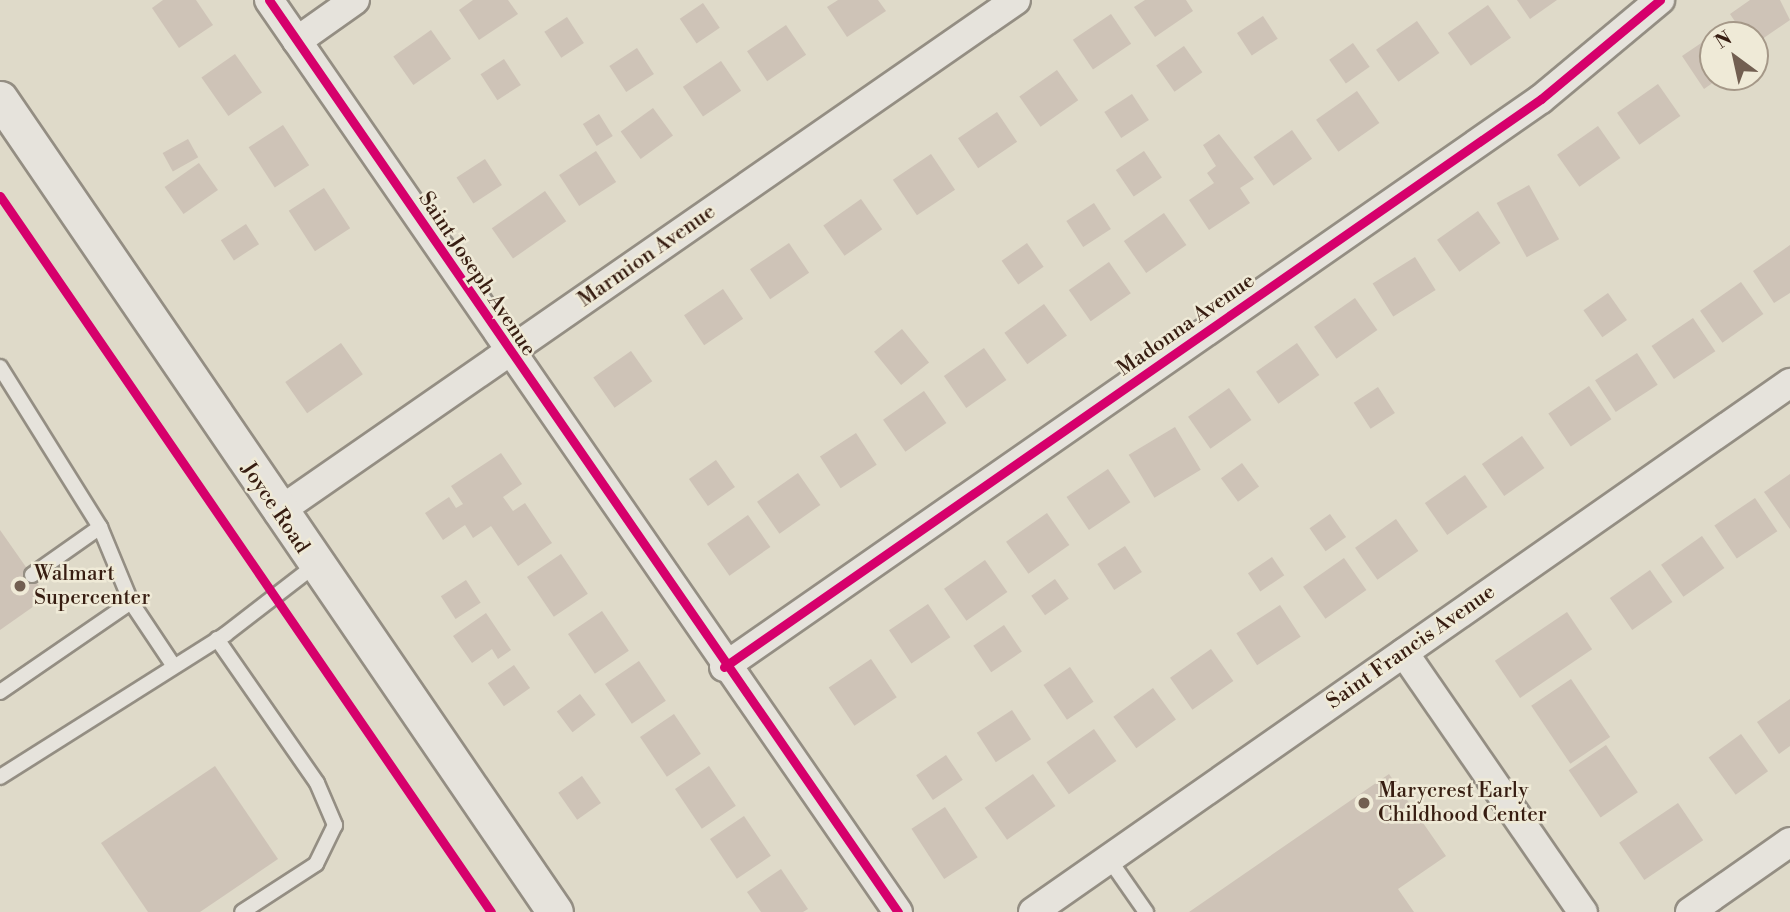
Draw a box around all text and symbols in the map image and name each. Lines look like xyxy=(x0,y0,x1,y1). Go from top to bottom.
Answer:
north arrow xyxy=(1699,21,1769,91)
text: N xyxy=(1711,26,1736,54)
street label: Saint Joseph Avenue xyxy=(413,187,541,361)
street label: Marmion Avenue xyxy=(573,199,721,313)
street label: Madonna Avenue xyxy=(1112,268,1260,382)
street label: Joyce Road xyxy=(235,458,315,558)
place label: Walmart Supercenter xyxy=(34,561,150,611)
marker: Walmart Supercenter xyxy=(12,578,28,594)
street label: Saint Francis Avenue xyxy=(1322,579,1500,715)
place label: Marycrest Early Childhood Center xyxy=(1378,778,1547,828)
marker: Marycrest Early Childhood Center xyxy=(1356,795,1372,811)

